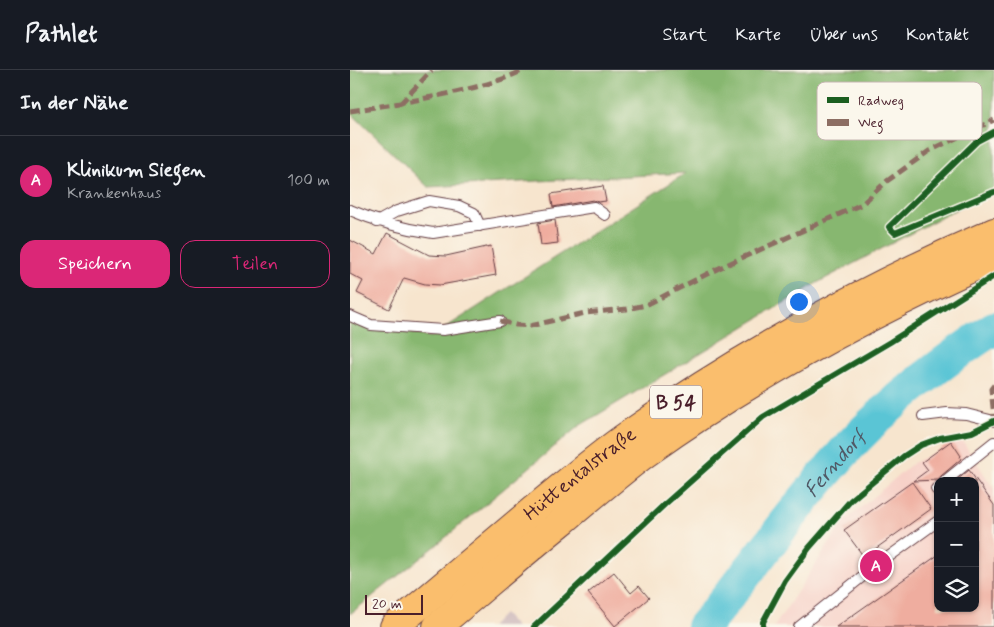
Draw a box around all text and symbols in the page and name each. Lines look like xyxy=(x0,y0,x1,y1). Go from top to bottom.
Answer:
text: Pathlet xyxy=(25,19,97,50)
text: Start xyxy=(663,23,707,47)
text: Karte xyxy=(735,23,781,47)
text: Über uns xyxy=(809,23,878,47)
text: Kontakt xyxy=(906,23,969,47)
legend xyxy=(817,82,982,140)
text: In der Nähe xyxy=(20,89,128,117)
text: Radweg xyxy=(858,92,904,110)
text: Weg xyxy=(858,114,884,134)
text: Klinikum Siegen xyxy=(67,158,205,183)
text: A xyxy=(31,170,41,191)
text: 100 m xyxy=(287,170,330,191)
text: Krankenhaus xyxy=(67,183,161,204)
button: Speichern xyxy=(20,240,170,288)
button: Teilen xyxy=(180,240,330,288)
your location xyxy=(786,289,812,315)
road number: B 54 xyxy=(650,386,702,418)
street label: Hüttentalstraße xyxy=(518,421,642,527)
water label: Ferndorf xyxy=(798,423,874,504)
map controls xyxy=(934,477,979,612)
button: + xyxy=(934,477,979,522)
button: − xyxy=(934,522,979,567)
pin: A xyxy=(860,547,892,585)
button: layers xyxy=(934,567,979,612)
scale bar xyxy=(365,592,422,615)
text: 20 m xyxy=(372,595,402,613)

